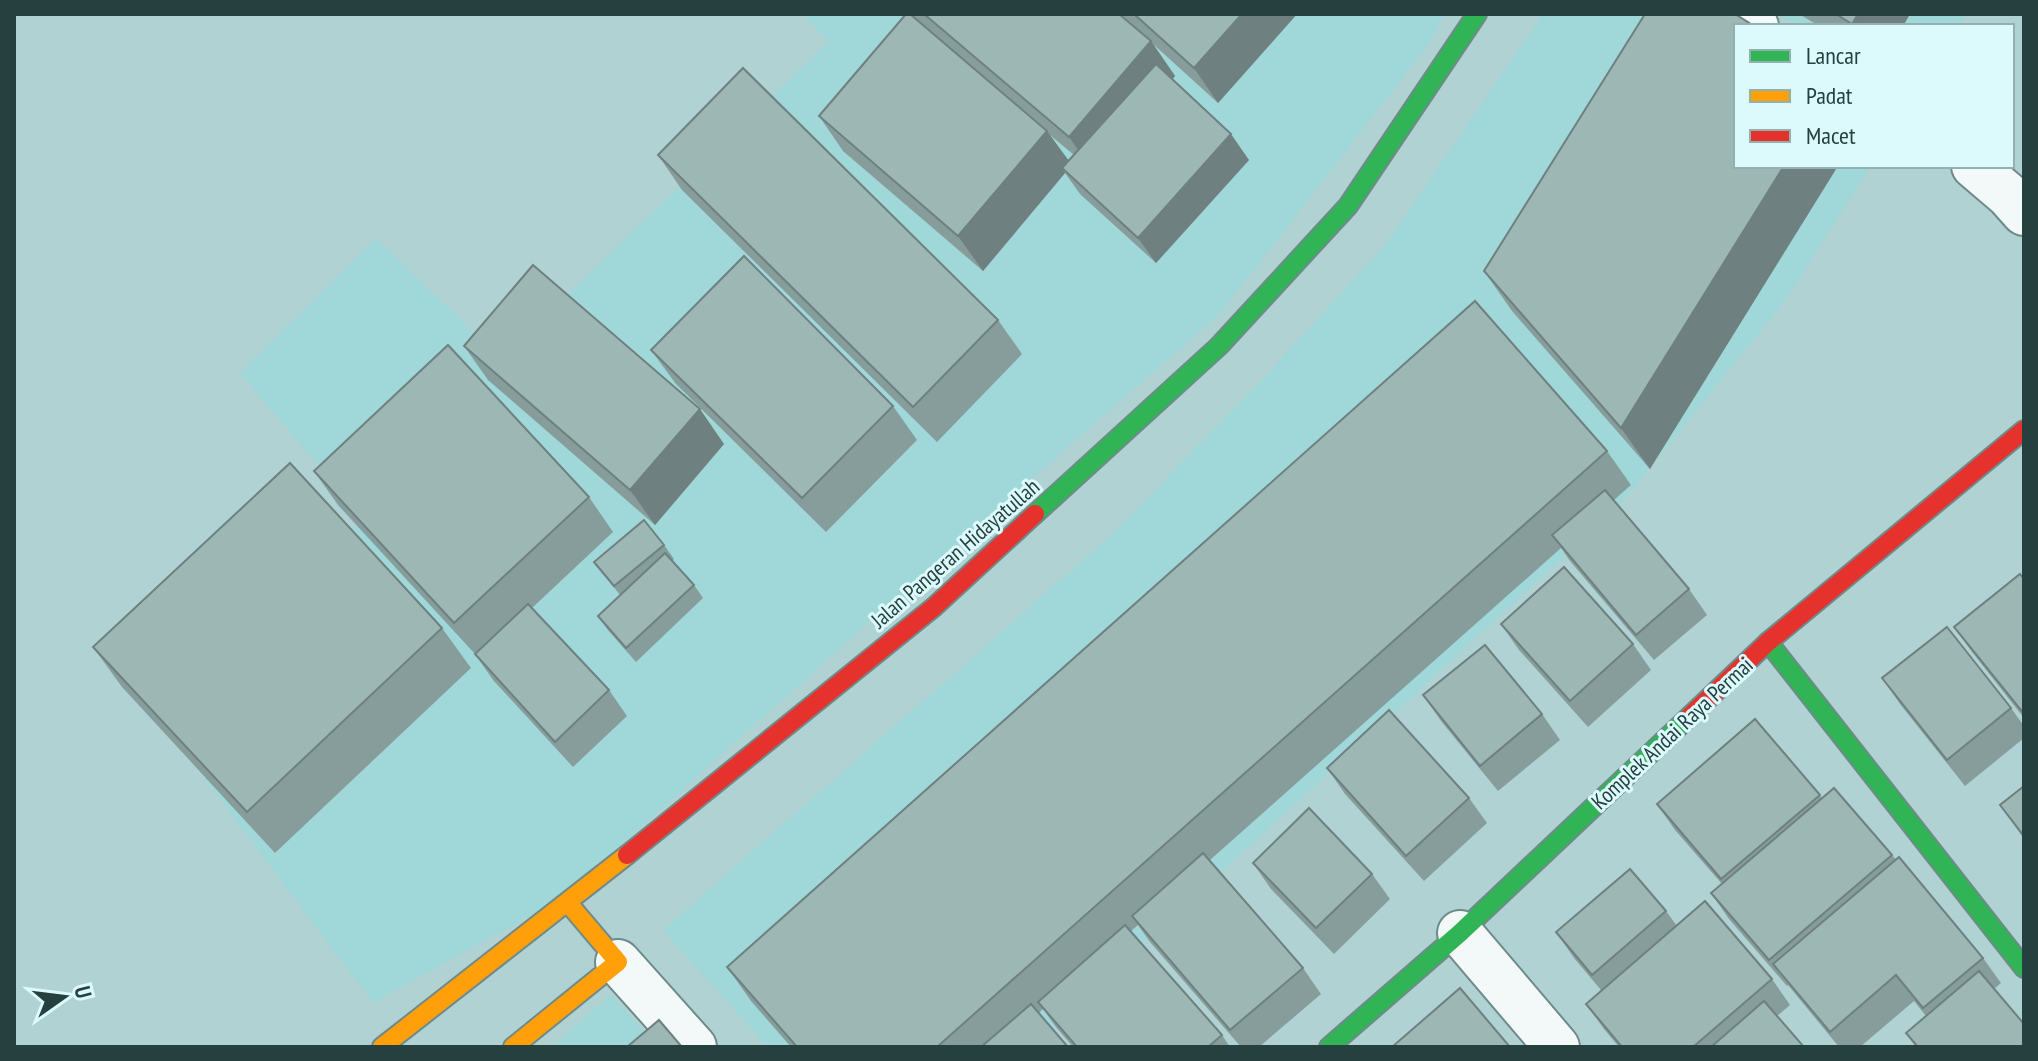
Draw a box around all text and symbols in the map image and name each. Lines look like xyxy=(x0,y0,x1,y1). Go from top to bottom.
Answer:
legend xyxy=(1734,24,2014,168)
text: Lancar xyxy=(1806,40,1861,71)
text: Padat xyxy=(1806,80,1853,111)
text: Macet xyxy=(1806,120,1856,151)
street label: Jalan Pangeran Hidayatullah xyxy=(864,472,1045,634)
street label: Komplek Andai Raya Permai xyxy=(1585,651,1759,815)
north arrow xyxy=(24,957,104,1037)
text: U xyxy=(68,983,98,1001)

